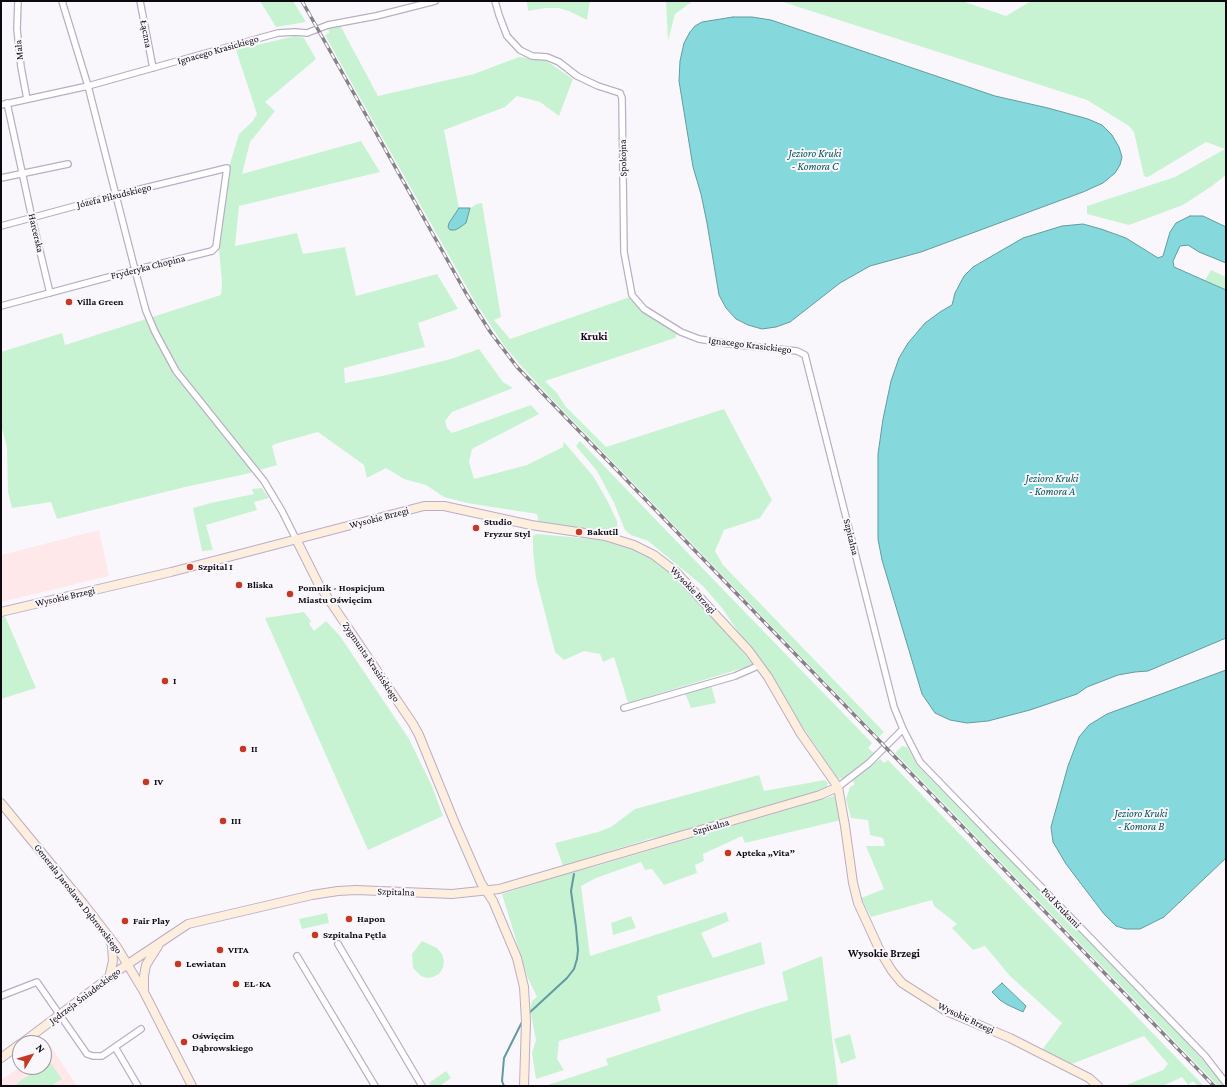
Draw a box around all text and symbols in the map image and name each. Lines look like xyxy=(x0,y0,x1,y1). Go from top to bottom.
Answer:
street label: Łączna xyxy=(137,19,155,49)
street label: Ignacego Krasickiego xyxy=(176,33,260,67)
street label: Mała xyxy=(12,39,26,61)
street label: Spokojna xyxy=(617,139,629,177)
water label: Jezioro Kruki - Komora C xyxy=(789,147,841,173)
street label: Józefa Piłsudskiego xyxy=(76,181,152,211)
street label: Harcerska xyxy=(26,212,46,254)
street label: Fryderyka Chopina xyxy=(110,252,186,282)
place label: Villa Green xyxy=(77,296,124,308)
marker: Villa Green xyxy=(64,297,74,307)
district label: Kruki xyxy=(581,330,607,344)
street label: Ignacego Krasickiego xyxy=(708,334,792,356)
water label: Jezioro Kruki - Komora A xyxy=(1026,472,1078,498)
street label: Wysokie Brzegi xyxy=(348,504,410,532)
place label: Studio Fryzur Styl xyxy=(484,516,531,540)
street label: Szpitalna xyxy=(841,517,861,557)
marker: Studio Fryzur Styl xyxy=(471,523,481,533)
place label: Bakutil xyxy=(587,526,618,538)
marker: Bakutil xyxy=(574,527,584,537)
place label: Szpital I xyxy=(198,561,233,573)
marker: Szpital I xyxy=(185,562,195,572)
street label: Wysokie Brzegi xyxy=(667,564,719,616)
place label: Bliska xyxy=(247,579,273,591)
marker: Bliska xyxy=(234,580,244,590)
place label: Pomnik - Hospicjum Miastu Oświęcim xyxy=(298,582,385,606)
street label: Wysokie Brzegi xyxy=(34,584,96,610)
marker: Pomnik - Hospicjum Miastu Oświęcim xyxy=(285,589,295,599)
street label: Zygmunta Krasińskiego xyxy=(340,620,402,704)
place label: I xyxy=(173,675,176,687)
marker: I xyxy=(160,676,170,686)
place label: II xyxy=(251,743,258,755)
marker: II xyxy=(238,744,248,754)
place label: IV xyxy=(154,776,163,788)
marker: IV xyxy=(141,777,151,787)
water label: Jezioro Kruki - Komora B xyxy=(1115,807,1167,833)
place label: III xyxy=(231,815,241,827)
marker: III xyxy=(218,816,228,826)
street label: Szpitalna xyxy=(691,816,731,838)
street label: Generała Jarosława Dąbrowskiego xyxy=(31,842,125,956)
place label: Apteka „Vita” xyxy=(736,847,795,859)
marker: Apteka „Vita” xyxy=(723,848,733,858)
street label: Szpitalna xyxy=(377,885,415,899)
street label: Pod Krukami xyxy=(1039,885,1083,931)
place label: Hapon xyxy=(357,913,385,925)
marker: Hapon xyxy=(344,914,354,924)
place label: Fair Play xyxy=(133,915,170,927)
marker: Fair Play xyxy=(120,916,130,926)
place label: Szpitalna Pętla xyxy=(323,929,386,941)
marker: Szpitalna Pętla xyxy=(310,930,320,940)
place label: VITA xyxy=(228,944,249,956)
marker: VITA xyxy=(215,945,225,955)
district label: Wysokie Brzegi xyxy=(848,947,920,961)
place label: Lewiatan xyxy=(186,958,226,970)
marker: Lewiatan xyxy=(173,959,183,969)
street label: Jędrzeja Śniadeckiego xyxy=(47,965,123,1027)
place label: EL-KA xyxy=(244,978,271,990)
marker: EL-KA xyxy=(231,979,241,989)
street label: Wysokie Brzegi xyxy=(936,1000,996,1036)
place label: Oświęcim Dąbrowskiego xyxy=(192,1030,253,1054)
north arrow xyxy=(12,1035,52,1075)
marker: Oświęcim Dąbrowskiego xyxy=(179,1037,189,1047)
text: N xyxy=(34,1042,48,1055)

